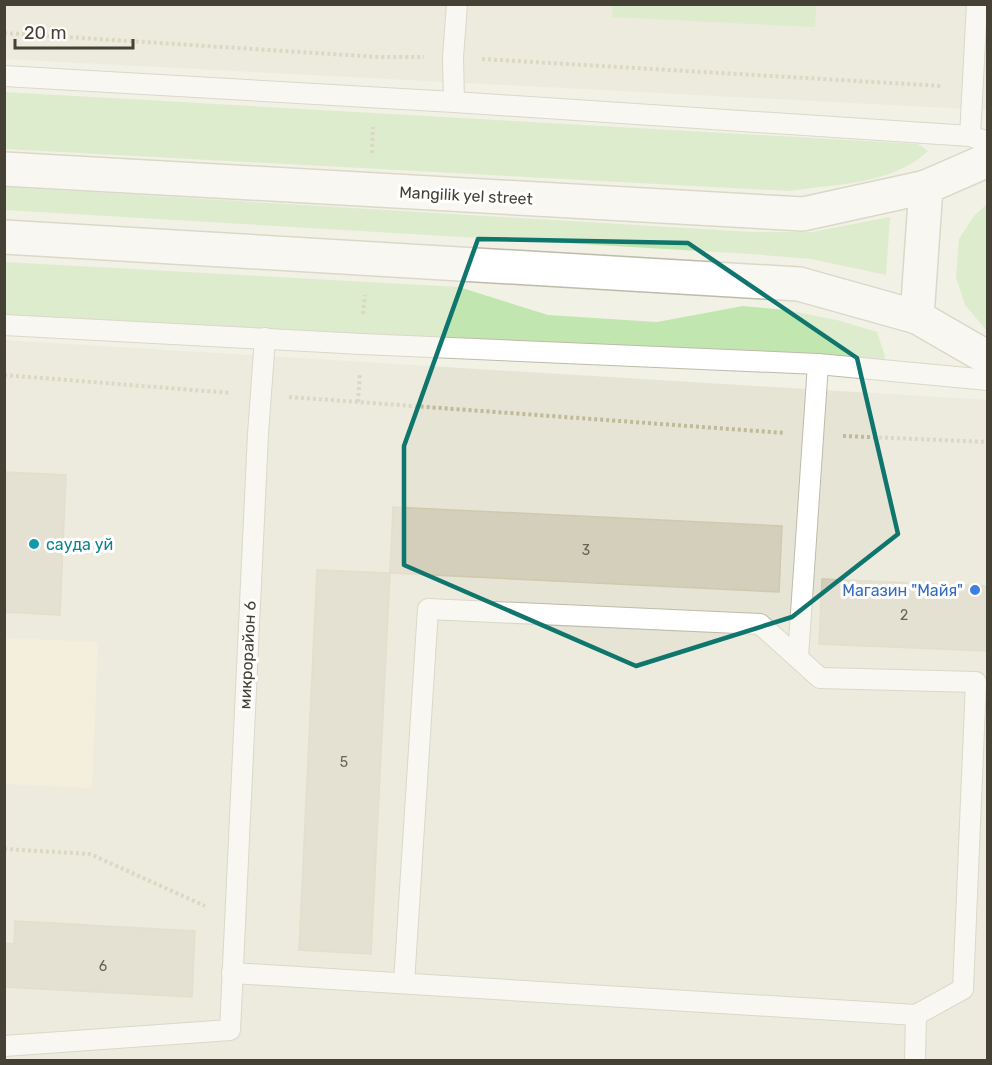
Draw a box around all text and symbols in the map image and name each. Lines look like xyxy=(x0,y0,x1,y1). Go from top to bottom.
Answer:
scale bar xyxy=(15,12,134,50)
text: 20 m xyxy=(24,22,66,44)
street label: Mangilik yel street xyxy=(399,183,533,208)
place label: сауда уй xyxy=(46,535,113,554)
marker: сауда уй xyxy=(27,537,41,551)
house number: 3 xyxy=(582,542,590,559)
place label: Магазин "Майя" xyxy=(842,581,963,600)
marker: Магазин "Майя" xyxy=(968,583,982,597)
street label: микрорайон 6 xyxy=(235,600,260,710)
house number: 2 xyxy=(900,607,908,624)
house number: 5 xyxy=(340,754,348,771)
house number: 6 xyxy=(99,958,107,975)

